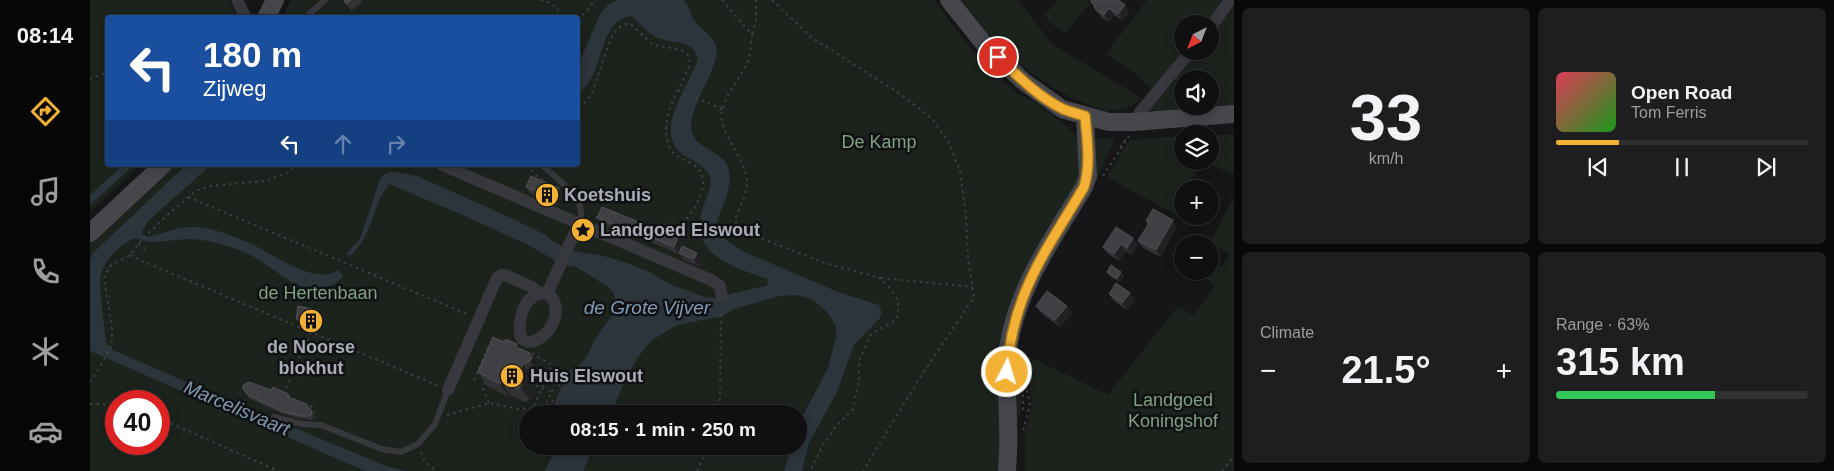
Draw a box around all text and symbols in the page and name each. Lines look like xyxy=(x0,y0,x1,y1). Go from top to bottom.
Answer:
north arrow xyxy=(1174,15,1219,60)
map controls xyxy=(1174,15,1219,280)
text: 08:14 xyxy=(17,23,73,48)
icon: left xyxy=(120,35,185,100)
text: 180 m xyxy=(203,35,302,74)
pin xyxy=(977,36,1019,78)
icon: arrive xyxy=(984,43,1012,71)
button: sound xyxy=(1174,70,1219,115)
text: Zijweg xyxy=(203,76,267,101)
text: 33 xyxy=(1350,81,1422,154)
text: Open Road xyxy=(1631,82,1732,103)
icon: directions xyxy=(28,94,63,129)
text: Tom Ferris xyxy=(1631,104,1707,121)
button: layers xyxy=(1174,125,1219,170)
icon: left xyxy=(276,130,304,158)
icon: ahead xyxy=(329,130,357,158)
icon: right xyxy=(382,130,410,158)
park label: De Kamp xyxy=(841,132,917,152)
text: km/h xyxy=(1369,150,1403,167)
icon: previous xyxy=(1584,153,1612,181)
icon: pause xyxy=(1668,153,1696,181)
icon: next xyxy=(1752,153,1780,181)
icon: music xyxy=(28,174,63,209)
button: + xyxy=(1174,180,1219,225)
building icon: Koetshuis xyxy=(534,182,560,208)
place label: Koetshuis xyxy=(564,185,651,205)
place icon: Landgoed Elswout xyxy=(570,217,596,243)
place label: Landgoed Elswout xyxy=(600,220,760,240)
button: − xyxy=(1174,235,1219,280)
icon: phone xyxy=(28,254,63,289)
park label: de Hertenbaan xyxy=(258,283,378,303)
water label: de Grote Vijver xyxy=(584,297,711,318)
building icon: de Noorse blokhut xyxy=(298,308,324,334)
text: Range · 63% xyxy=(1556,316,1649,333)
text: Climate xyxy=(1260,324,1314,341)
icon: climate xyxy=(28,334,63,369)
place label: de Noorse blokhut xyxy=(267,337,355,378)
text: 315 km xyxy=(1556,341,1685,383)
position arrow xyxy=(980,345,1032,397)
text: 21.5° xyxy=(1341,349,1431,391)
text: − xyxy=(1260,355,1276,386)
text: + xyxy=(1496,355,1512,386)
building icon: Huis Elswout xyxy=(499,363,525,389)
place label: Huis Elswout xyxy=(530,366,643,386)
water label: Marcelisvaart xyxy=(181,376,294,440)
speed limit sign: 40 xyxy=(105,390,170,455)
park label: Landgoed Koningshof xyxy=(1128,390,1219,431)
icon: car xyxy=(28,414,63,449)
text: 08:15 · 1 min · 250 m xyxy=(570,419,756,440)

